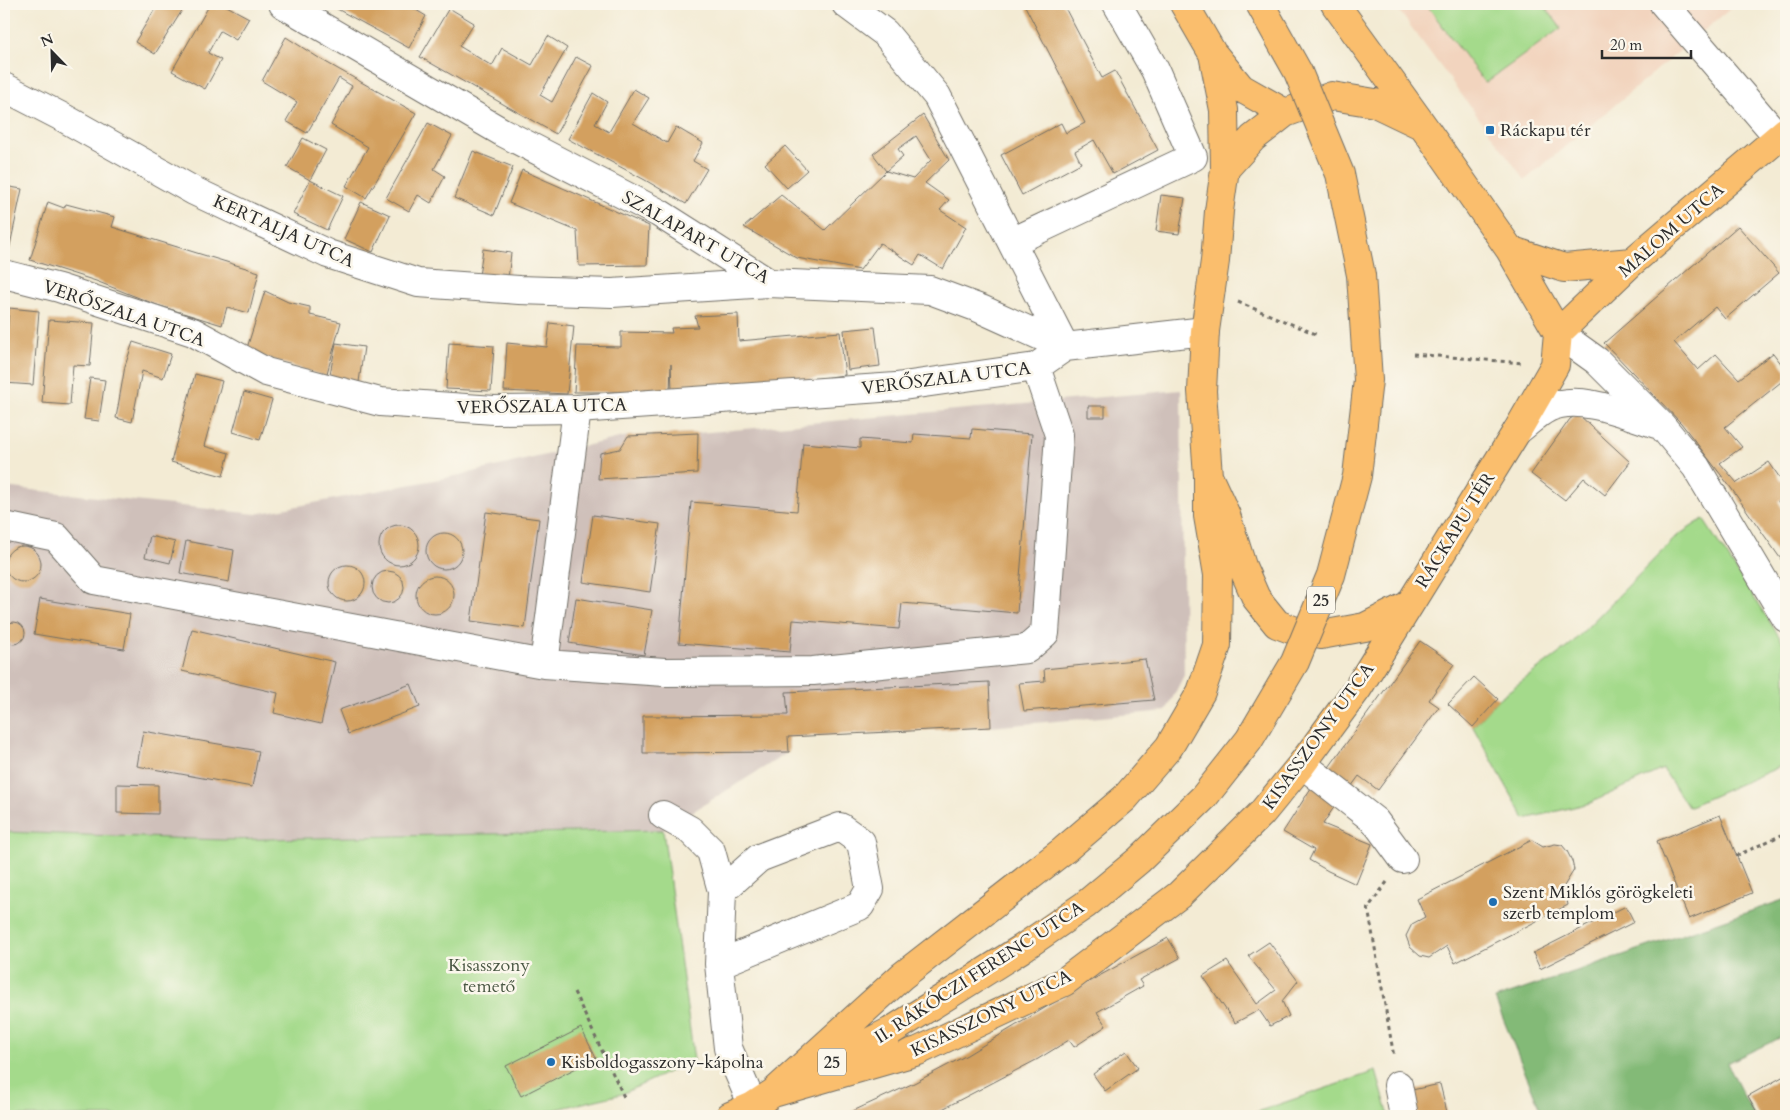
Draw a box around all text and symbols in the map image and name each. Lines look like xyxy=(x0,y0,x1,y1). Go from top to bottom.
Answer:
north arrow xyxy=(28,28,78,78)
scale bar xyxy=(1602,28,1691,60)
text: N xyxy=(38,29,56,52)
text: 20 m xyxy=(1610,35,1642,55)
place label: Ráckapu tér xyxy=(1500,118,1591,143)
marker: Ráckapu tér xyxy=(1484,124,1496,136)
street label: MALOM UTCA xyxy=(1613,177,1730,283)
street label: SZALAPART UTCA xyxy=(617,185,774,290)
street label: KERTALJA UTCA xyxy=(209,189,359,274)
street label: VERŐSZALA UTCA xyxy=(39,274,208,353)
street label: VERŐSZALA UTCA xyxy=(860,356,1032,401)
street label: VERŐSZALA UTCA xyxy=(457,393,627,420)
street label: RÁCKAPU TÉR xyxy=(1410,467,1501,593)
road number: 25 xyxy=(1307,586,1335,614)
street label: KISASSZONY UTCA xyxy=(1257,658,1380,815)
place label: Szent Miklós görögkeleti szerb templom xyxy=(1503,880,1693,926)
street label: II. RÁKÓCZI FERENC UTCA xyxy=(870,895,1089,1050)
marker: Szent Miklós görögkeleti szerb templom xyxy=(1487,896,1499,908)
park label: Kisasszony temető xyxy=(448,953,530,999)
street label: KISASSZONY UTCA xyxy=(907,964,1076,1063)
road number: 25 xyxy=(818,1048,846,1076)
place label: Kisboldogasszony-kápolna xyxy=(561,1050,764,1075)
marker: Kisboldogasszony-kápolna xyxy=(545,1056,557,1068)

